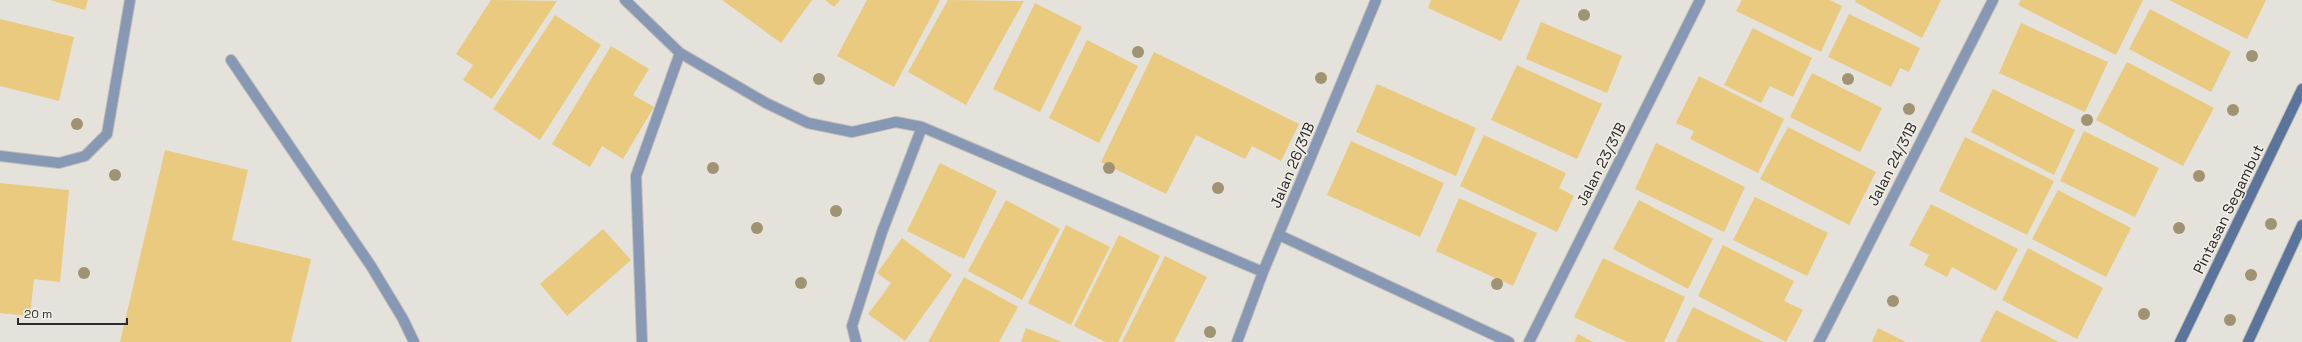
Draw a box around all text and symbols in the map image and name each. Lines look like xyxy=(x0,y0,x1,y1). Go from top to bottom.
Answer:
street label: Jalan 26/31B xyxy=(1265,119,1319,211)
street label: Jalan 23/31B xyxy=(1572,119,1630,209)
street label: Jalan 24/31B xyxy=(1863,119,1921,209)
street label: Pintasan Segambut xyxy=(2188,141,2268,277)
scale bar xyxy=(18,300,127,326)
text: 20 m xyxy=(24,306,52,322)

